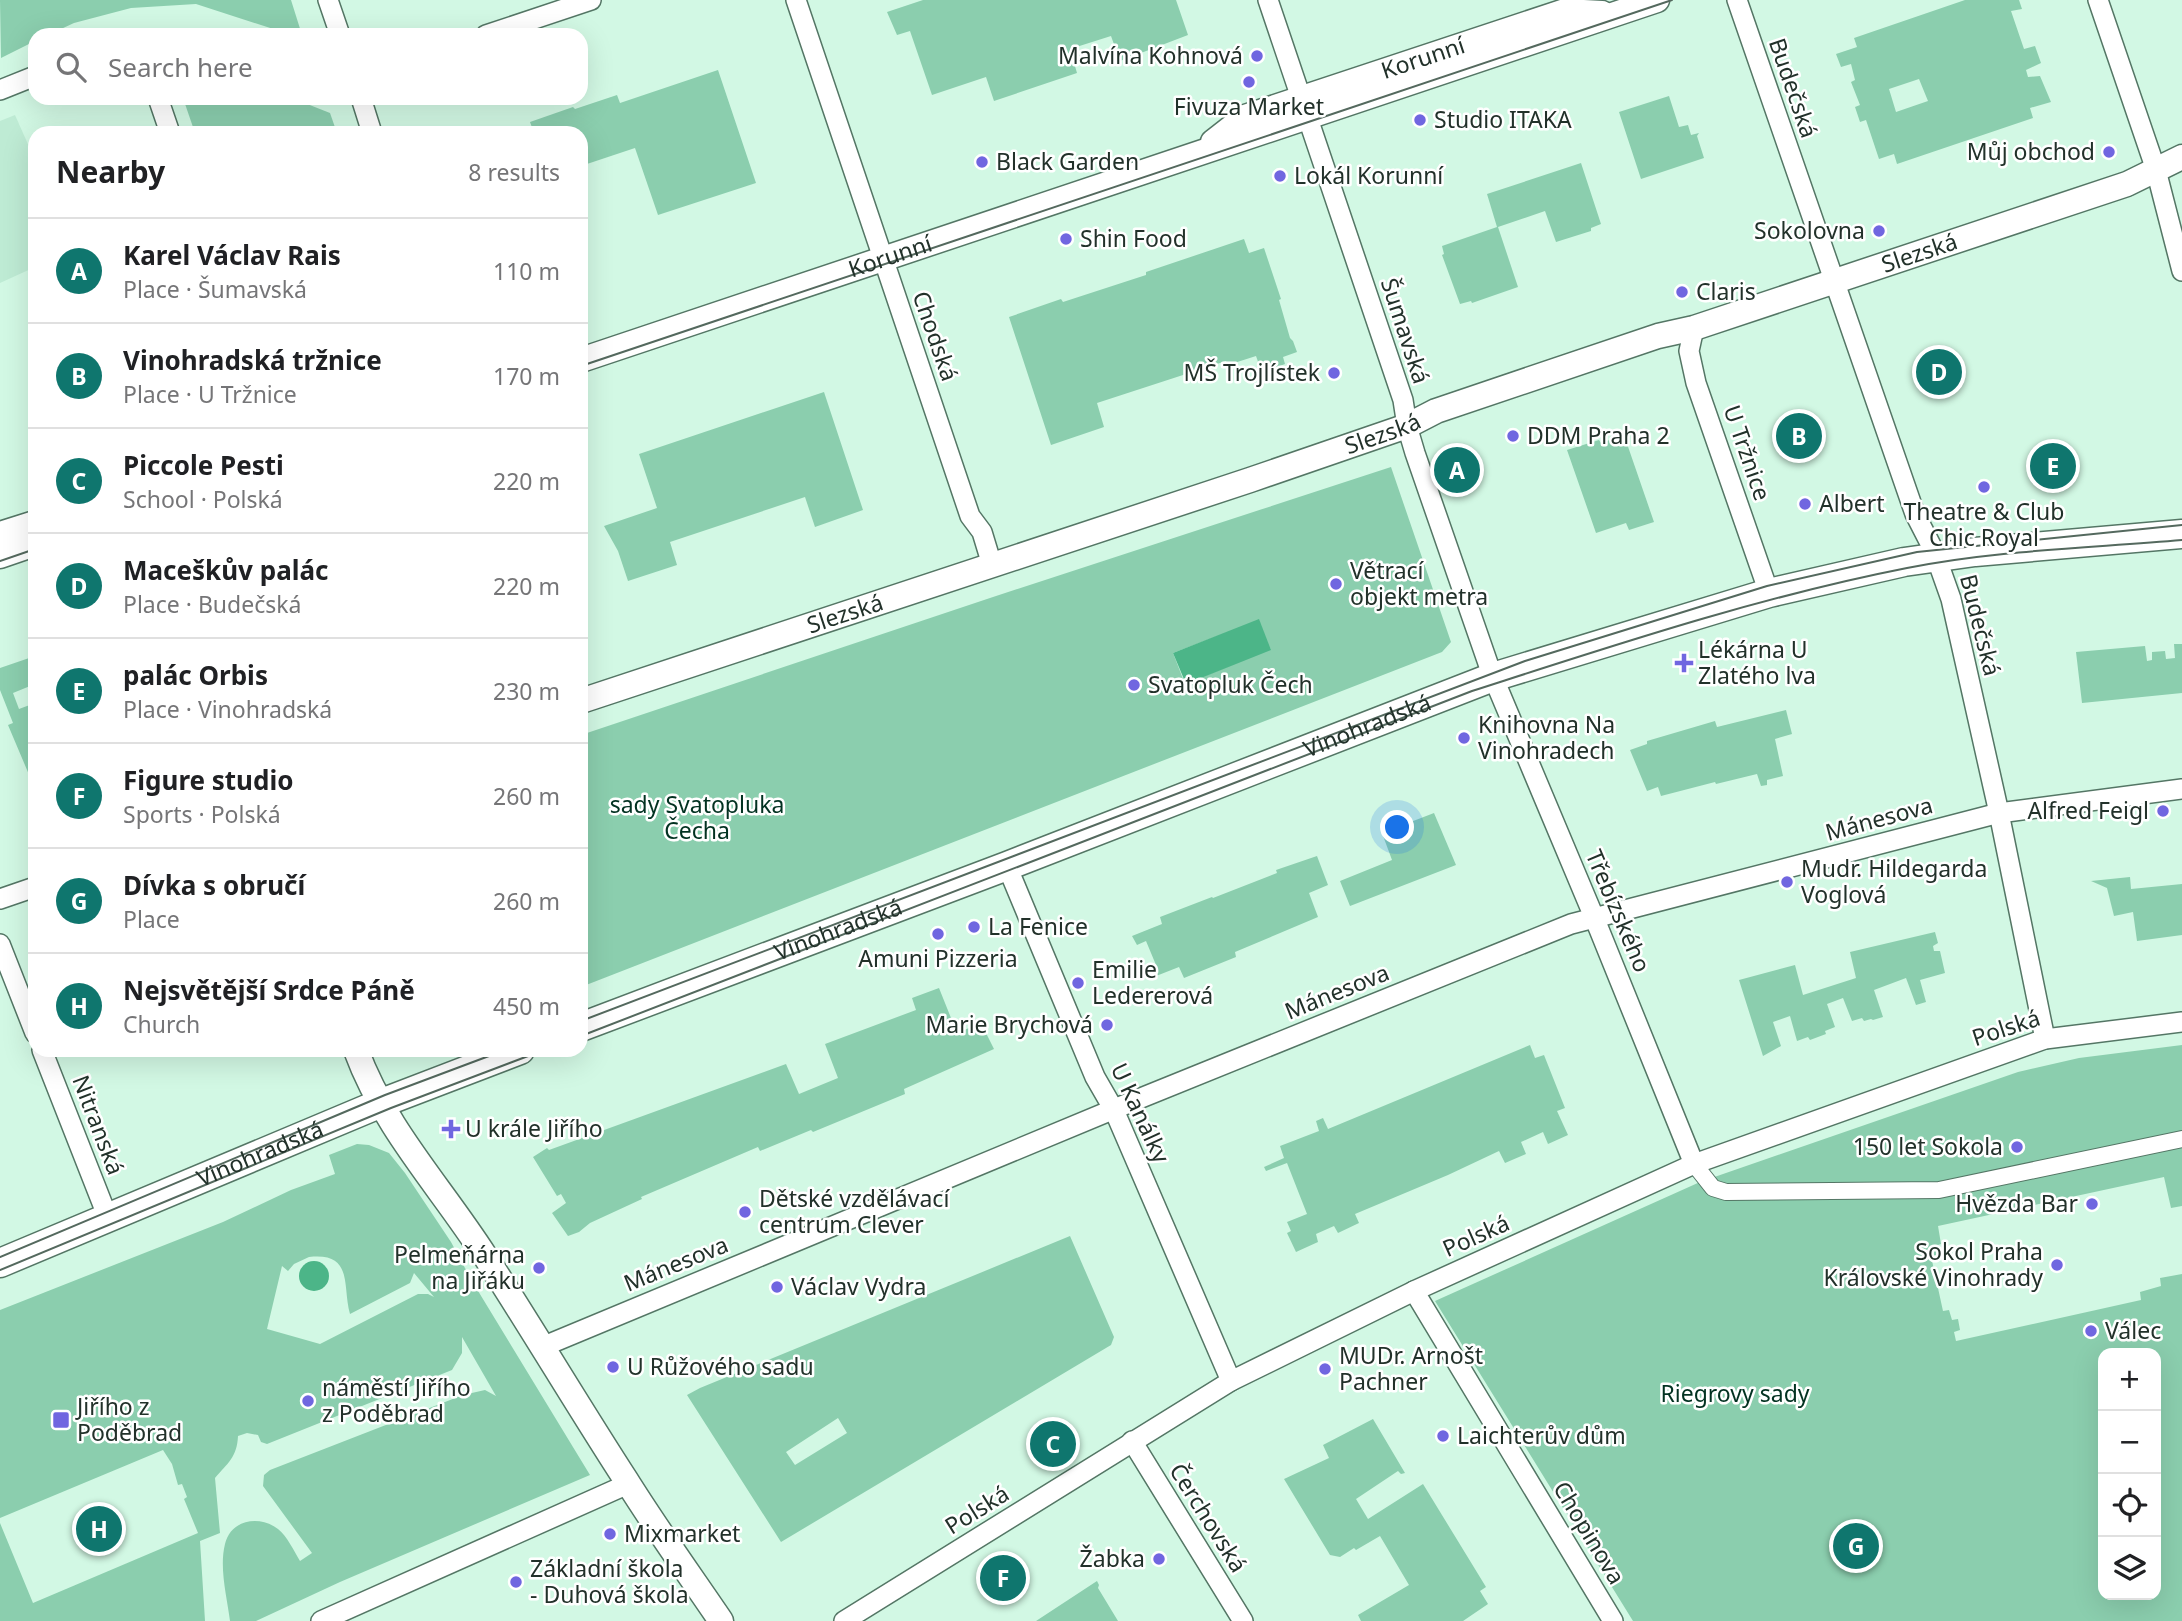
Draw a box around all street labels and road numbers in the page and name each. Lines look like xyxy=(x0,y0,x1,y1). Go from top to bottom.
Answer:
street label: Korunní xyxy=(1377,28,1470,86)
street label: Budečská xyxy=(1762,34,1826,142)
street label: Slezská xyxy=(1877,225,1961,280)
street label: Korunní xyxy=(844,226,937,284)
street label: Šumavská xyxy=(1374,274,1438,388)
street label: Chodská xyxy=(906,286,966,385)
street label: U Tržnice xyxy=(1717,401,1779,505)
street label: Slezská xyxy=(1340,405,1426,461)
street label: Budečská xyxy=(1953,571,2009,679)
street label: Slezská xyxy=(802,585,887,640)
street label: Vinohradská xyxy=(1298,686,1435,764)
street label: Mánesova xyxy=(1821,788,1936,848)
street label: Třebízského xyxy=(1579,844,1659,977)
street label: Vinohradská xyxy=(769,890,906,968)
street label: Mánesova xyxy=(1280,956,1394,1027)
street label: Polská xyxy=(1967,1001,2044,1053)
street label: U Kanálky xyxy=(1104,1057,1178,1168)
street label: Nitranská xyxy=(65,1070,133,1179)
street label: Vinohradská xyxy=(191,1112,328,1194)
street label: Polská xyxy=(1437,1206,1514,1264)
street label: Mánesova xyxy=(619,1228,733,1299)
street label: Čerchovská xyxy=(1163,1457,1255,1578)
street label: Chopinova xyxy=(1547,1475,1633,1590)
street label: Polská xyxy=(938,1477,1015,1541)

